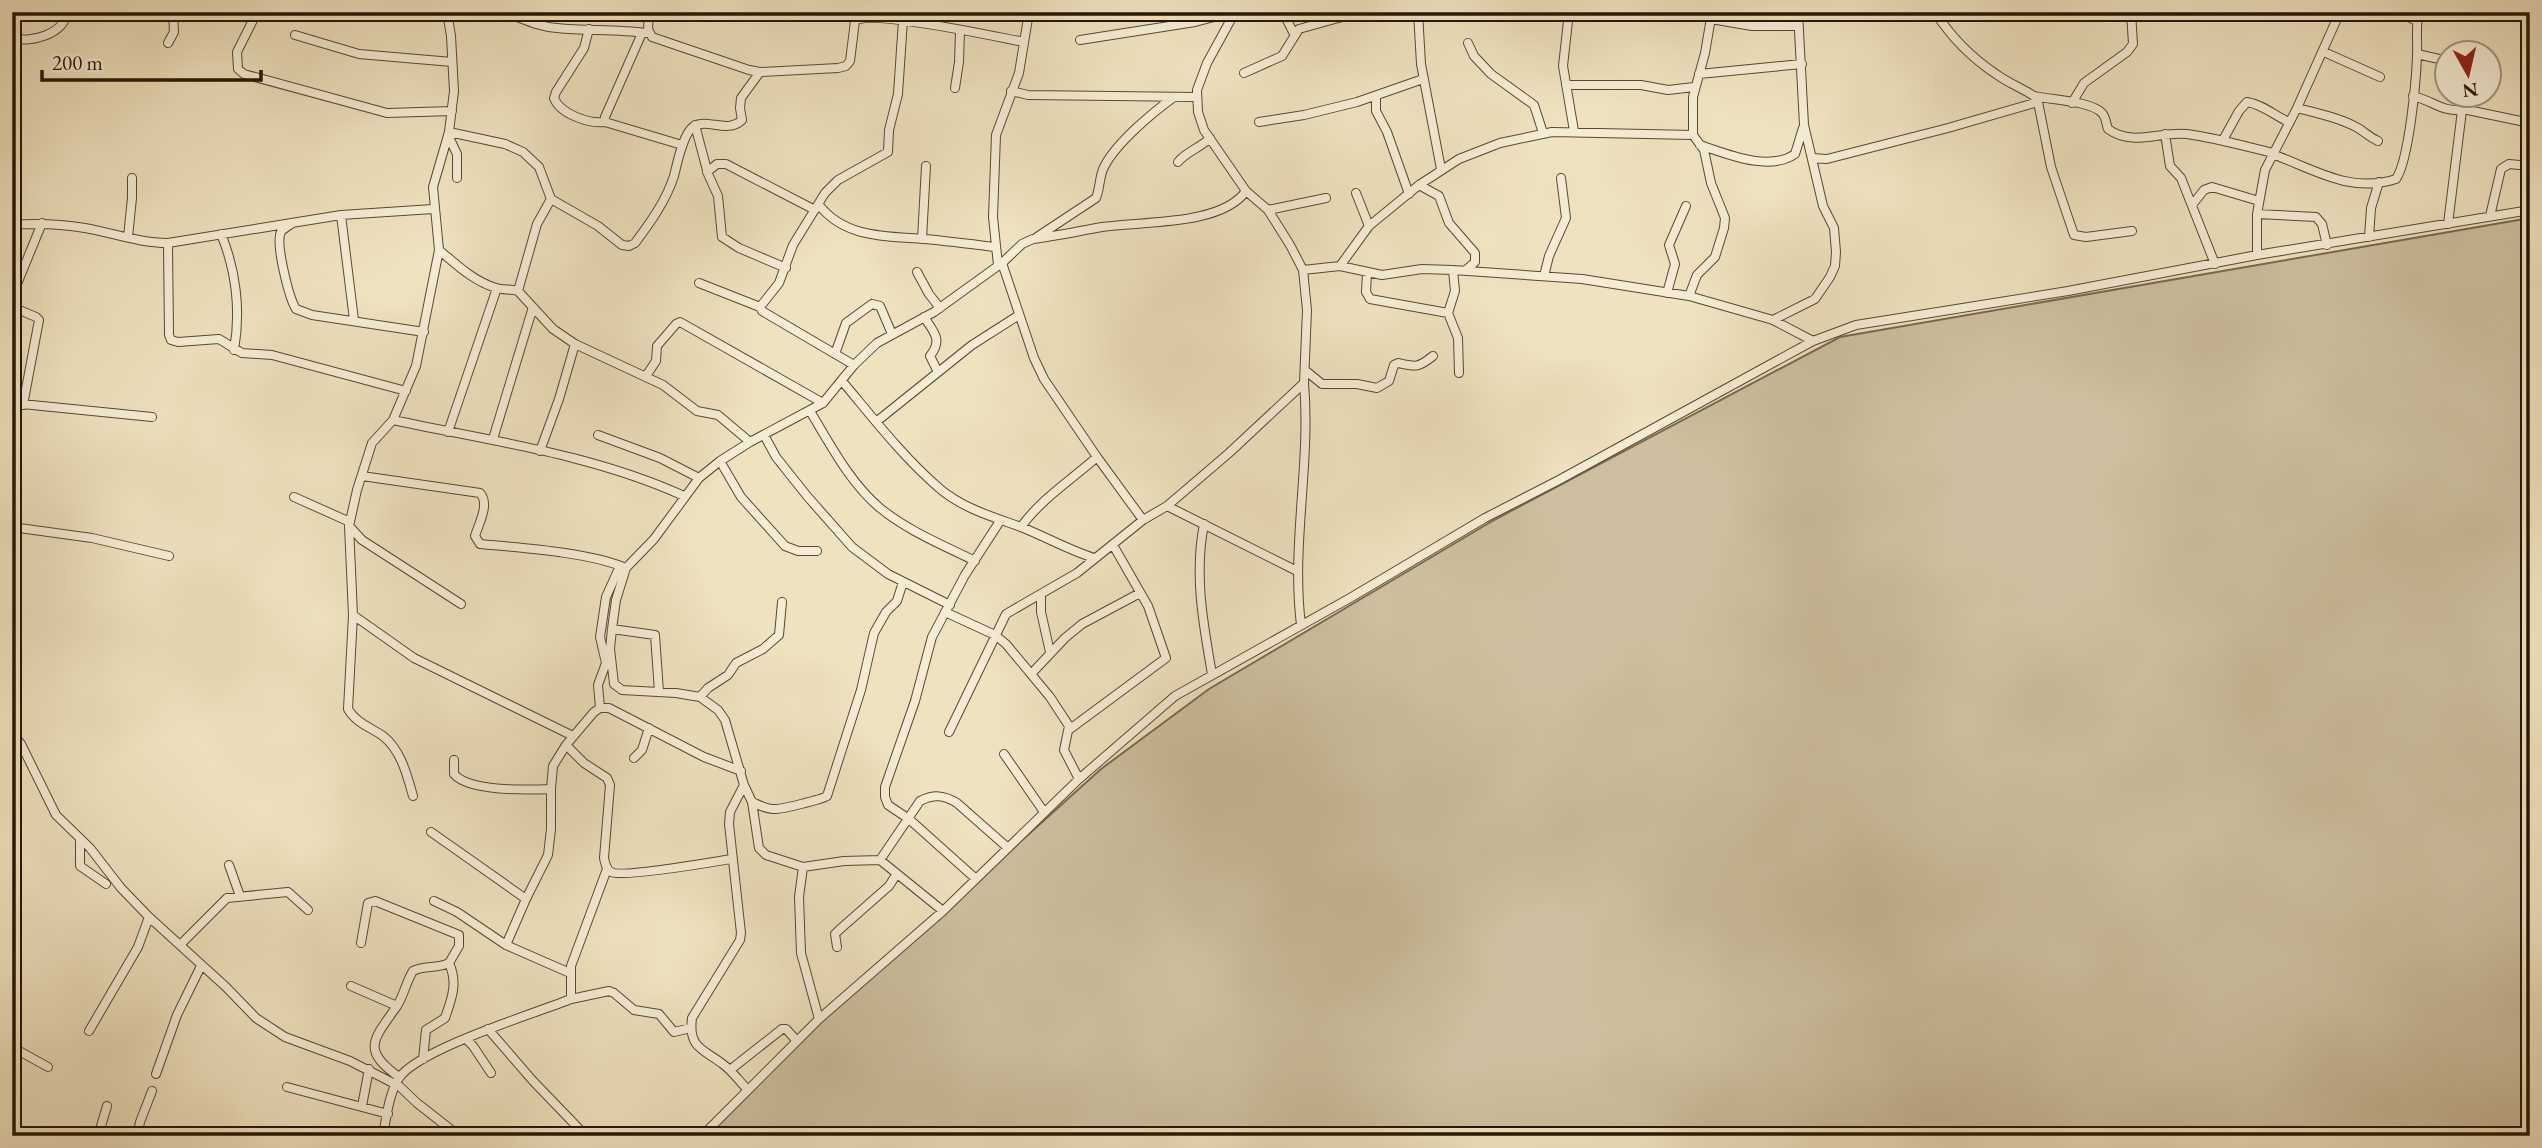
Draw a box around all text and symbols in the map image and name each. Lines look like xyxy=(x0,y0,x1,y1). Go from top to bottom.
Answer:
scale bar xyxy=(42,38,261,82)
north arrow xyxy=(2434,38,2504,108)
text: 200 m xyxy=(52,49,103,76)
text: N xyxy=(2460,77,2480,104)

